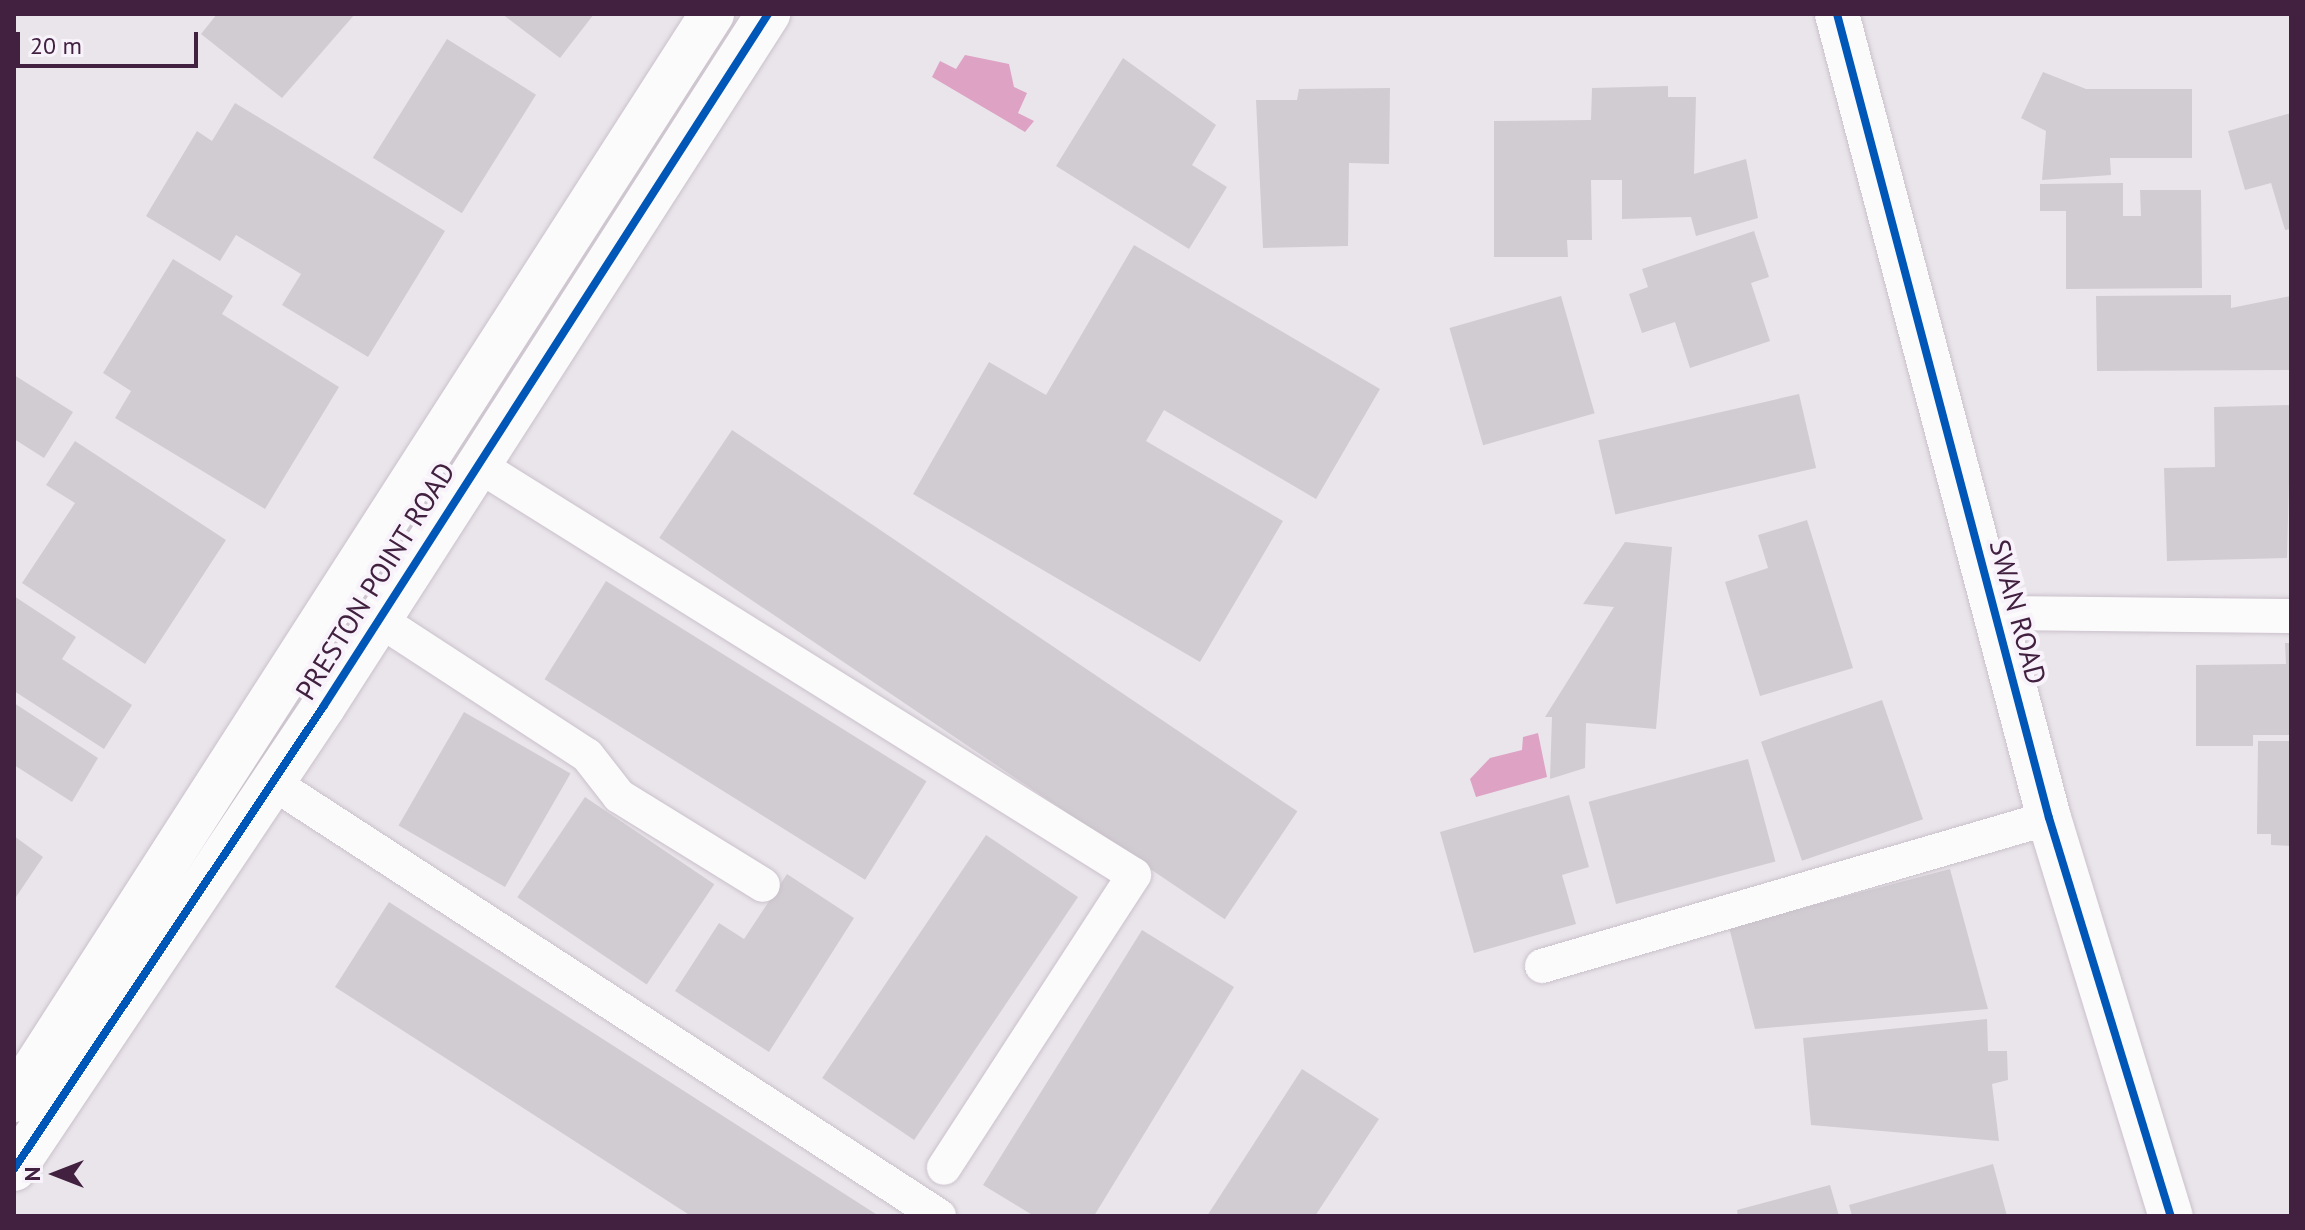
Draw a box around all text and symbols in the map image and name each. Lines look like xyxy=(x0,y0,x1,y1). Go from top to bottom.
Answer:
scale bar xyxy=(20,16,202,66)
text: 20 m xyxy=(30,30,82,61)
street label: PRESTON POINT ROAD xyxy=(288,456,462,706)
street label: SWAN ROAD xyxy=(1983,536,2053,688)
north arrow xyxy=(16,1134,96,1214)
text: N xyxy=(18,1167,46,1181)

